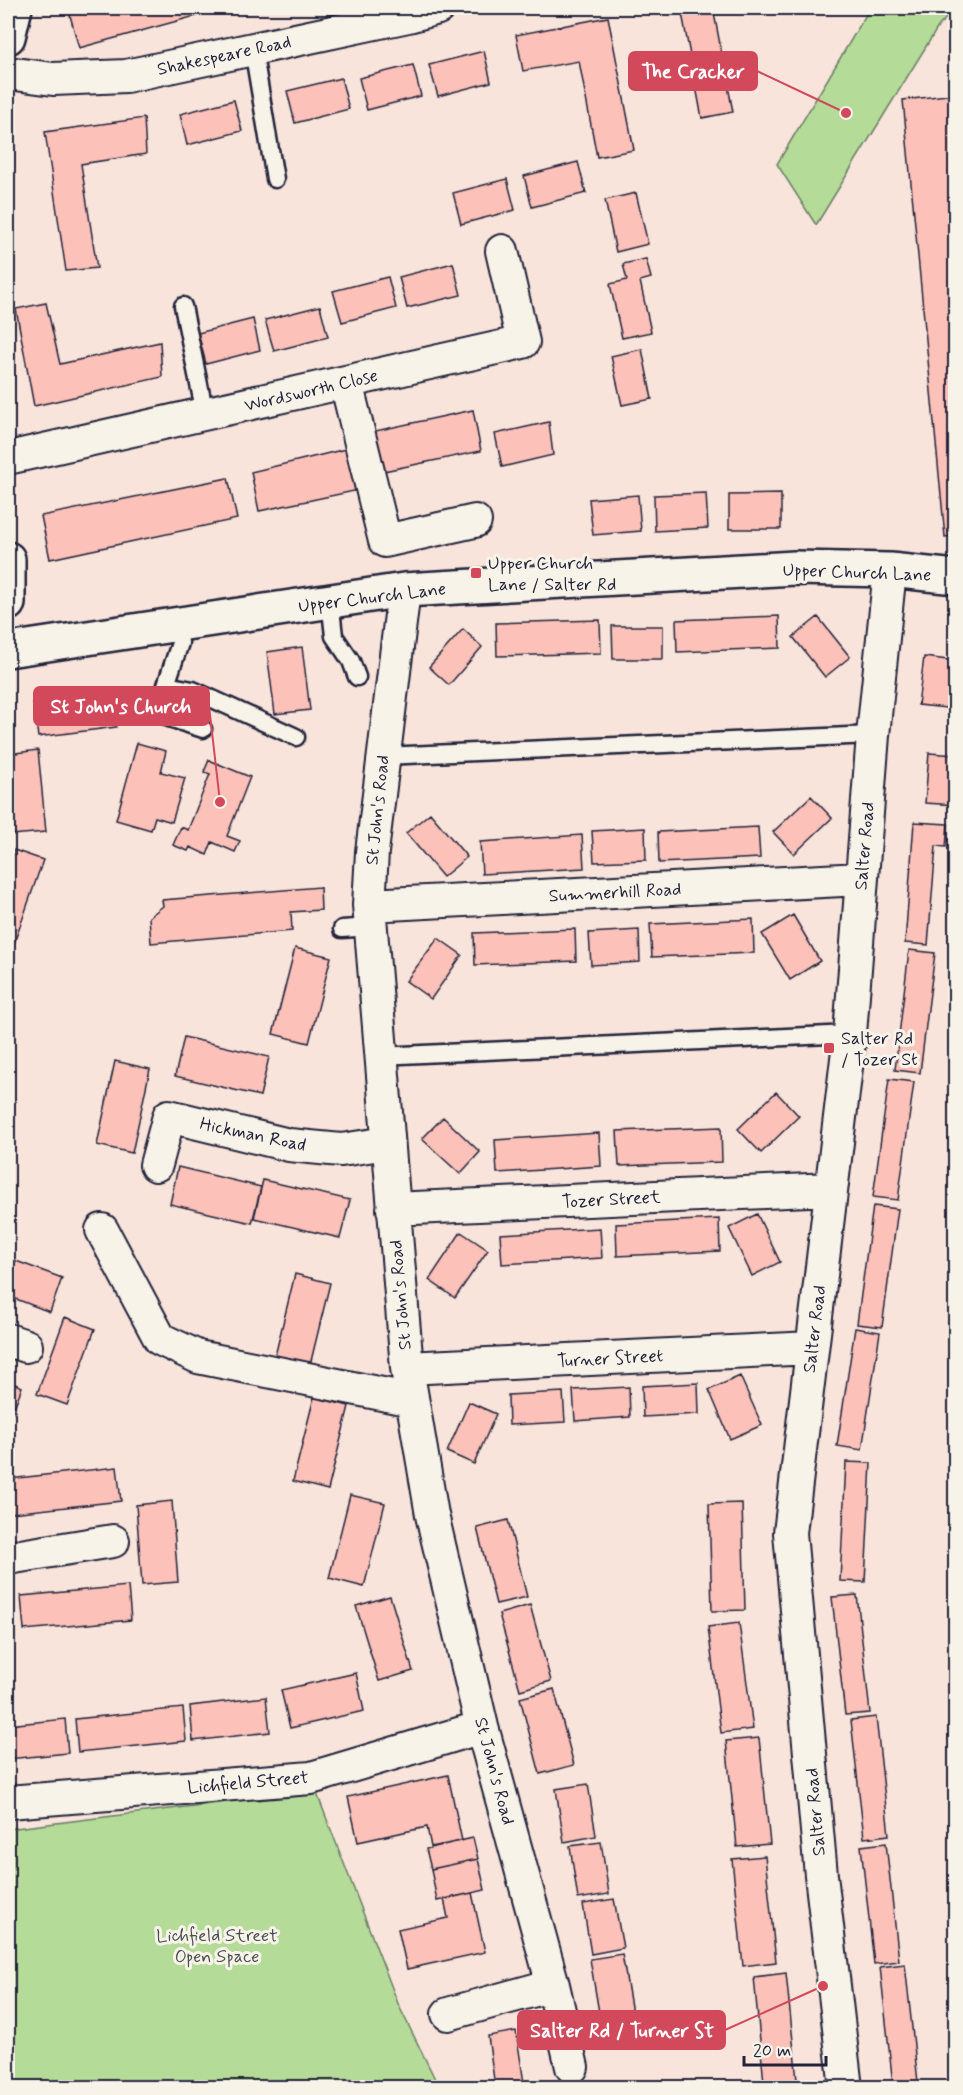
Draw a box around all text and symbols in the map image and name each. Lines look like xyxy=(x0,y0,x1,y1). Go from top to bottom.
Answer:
street label: Shakespeare Road xyxy=(155,30,293,82)
callout: The Cracker xyxy=(629,52,757,90)
text: The Cracker xyxy=(641,59,745,86)
street label: Wordsworth Close xyxy=(242,364,380,418)
place label: Upper Church Lane / Salter Rd xyxy=(488,552,616,597)
street label: Upper Church Lane xyxy=(782,558,932,588)
marker: Upper Church Lane / Salter Rd xyxy=(469,566,483,580)
street label: Upper Church Lane xyxy=(297,577,447,619)
callout: St John's Church xyxy=(34,687,209,725)
text: St John's Church xyxy=(51,694,192,721)
street label: St John's Road xyxy=(360,754,396,866)
street label: Salter Road xyxy=(849,801,881,891)
street label: Summerhill Road xyxy=(548,878,682,908)
place label: Salter Rd / Tozer St xyxy=(841,1027,918,1072)
marker: Salter Rd / Tozer St xyxy=(822,1041,836,1055)
street label: Hickman Road xyxy=(198,1112,308,1158)
street label: Tozer Street xyxy=(561,1185,662,1215)
street label: St John's Road xyxy=(384,1239,418,1351)
street label: Salter Road xyxy=(798,1284,832,1374)
street label: Turner Street xyxy=(556,1344,664,1374)
street label: St John's Road xyxy=(468,1715,520,1828)
street label: Lichfield Street xyxy=(187,1766,310,1800)
street label: Salter Road xyxy=(800,1767,832,1857)
park label: Lichfield Street Open Space xyxy=(156,1924,278,1969)
callout: Salter Rd / Turner St xyxy=(518,2011,725,2049)
text: Salter Rd / Turner St xyxy=(530,2018,714,2045)
scale bar xyxy=(744,2029,826,2067)
text: 20 m xyxy=(753,2039,791,2063)

